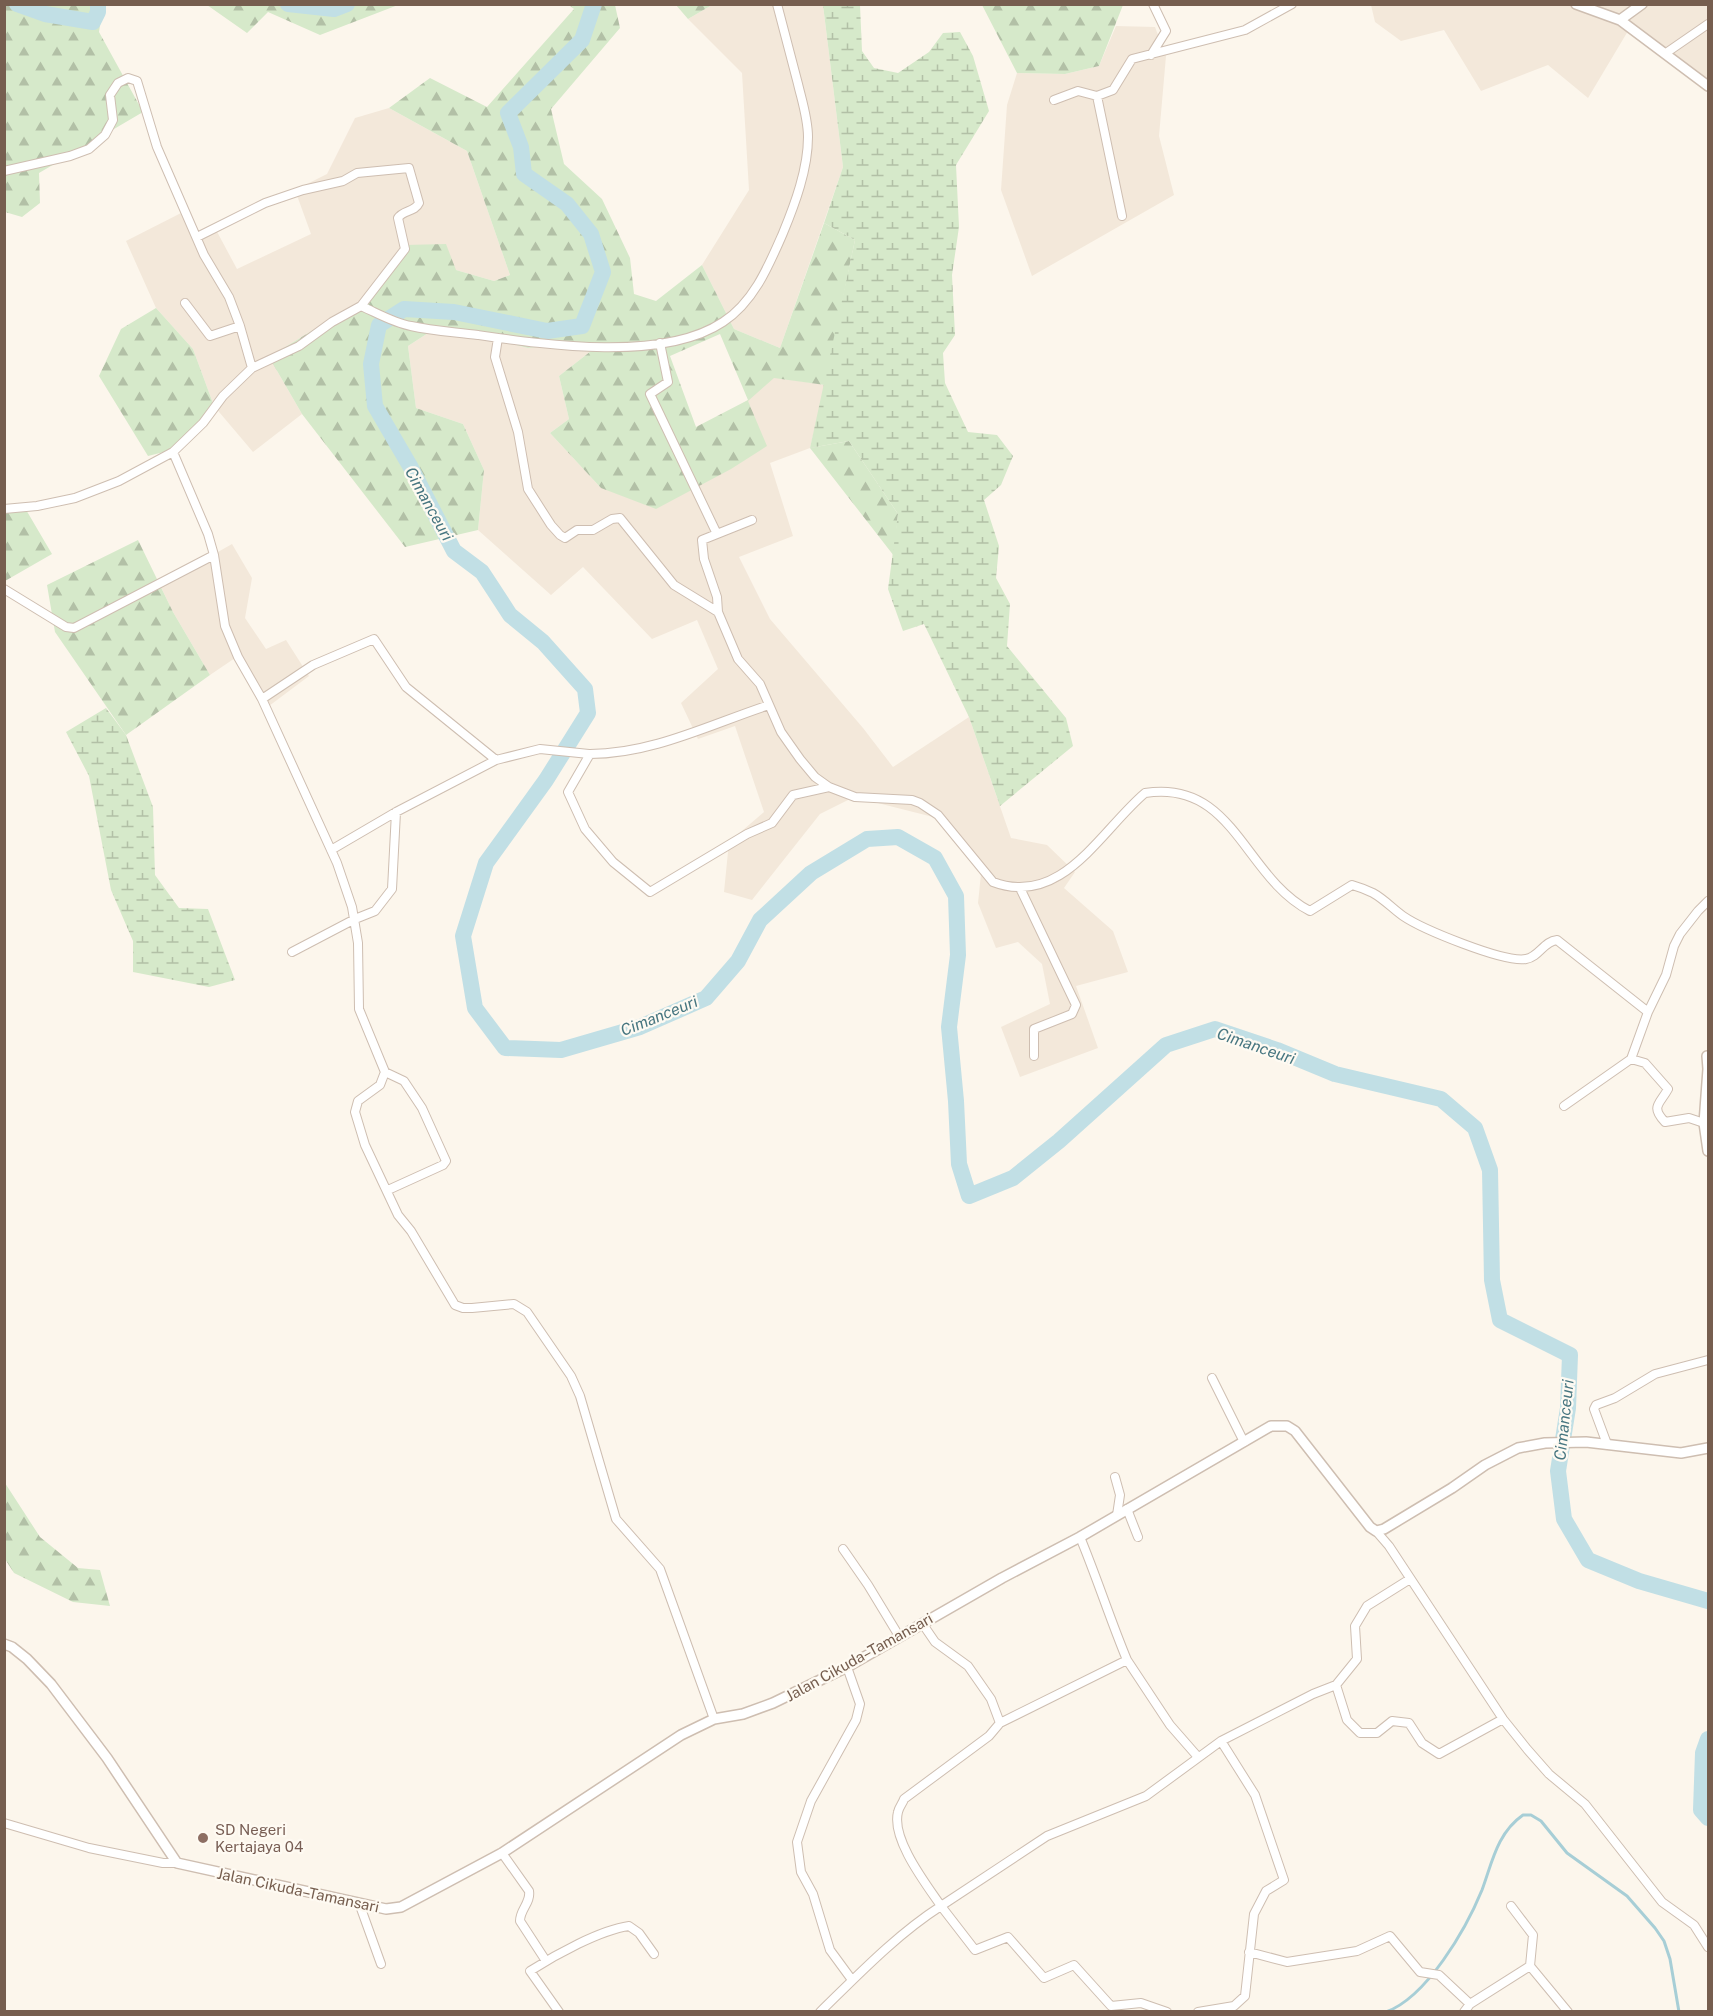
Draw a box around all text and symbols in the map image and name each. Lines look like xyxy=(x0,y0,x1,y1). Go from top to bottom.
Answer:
water label: Cimanceuri xyxy=(401,464,457,544)
water label: Cimanceuri xyxy=(618,992,700,1040)
water label: Cimanceuri xyxy=(1214,1024,1298,1068)
water label: Cimanceuri xyxy=(1550,1378,1578,1461)
street label: Jalan Cikuda–Tamansari xyxy=(782,1609,936,1705)
place label: SD Negeri Kertajaya 04 xyxy=(215,1821,303,1855)
marker: SD Negeri Kertajaya 04 xyxy=(196,1831,210,1845)
street label: Jalan Cikuda–Tamansari xyxy=(215,1864,381,1916)

